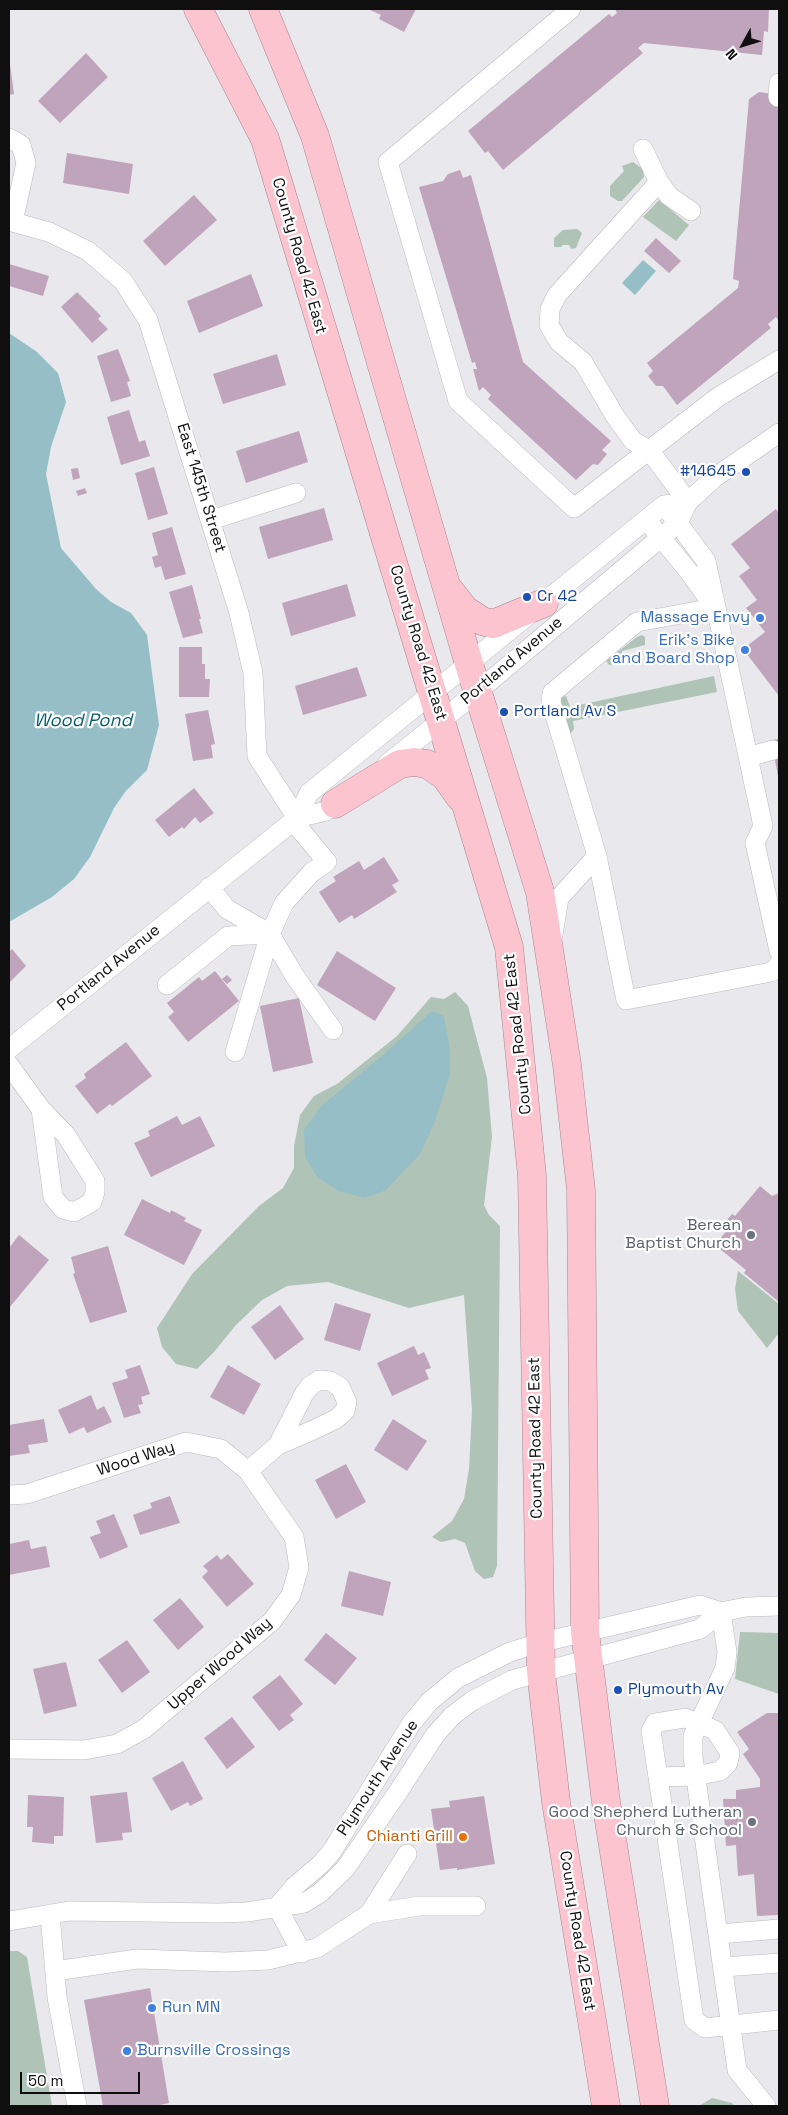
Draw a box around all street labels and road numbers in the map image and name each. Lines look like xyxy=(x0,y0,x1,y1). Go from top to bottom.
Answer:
street label: County Road 42 East xyxy=(267,176,331,336)
street label: East 145th Street xyxy=(172,421,230,555)
street label: County Road 42 East xyxy=(385,563,451,723)
street label: Portland Avenue xyxy=(457,613,567,709)
street label: Portland Avenue xyxy=(54,921,164,1015)
street label: County Road 42 East xyxy=(500,953,536,1115)
street label: County Road 42 East xyxy=(525,1357,547,1519)
street label: Wood Way xyxy=(95,1437,177,1481)
street label: Upper Wood Way xyxy=(164,1614,276,1714)
street label: Plymouth Avenue xyxy=(333,1716,423,1840)
street label: County Road 42 East xyxy=(555,1850,599,2012)

